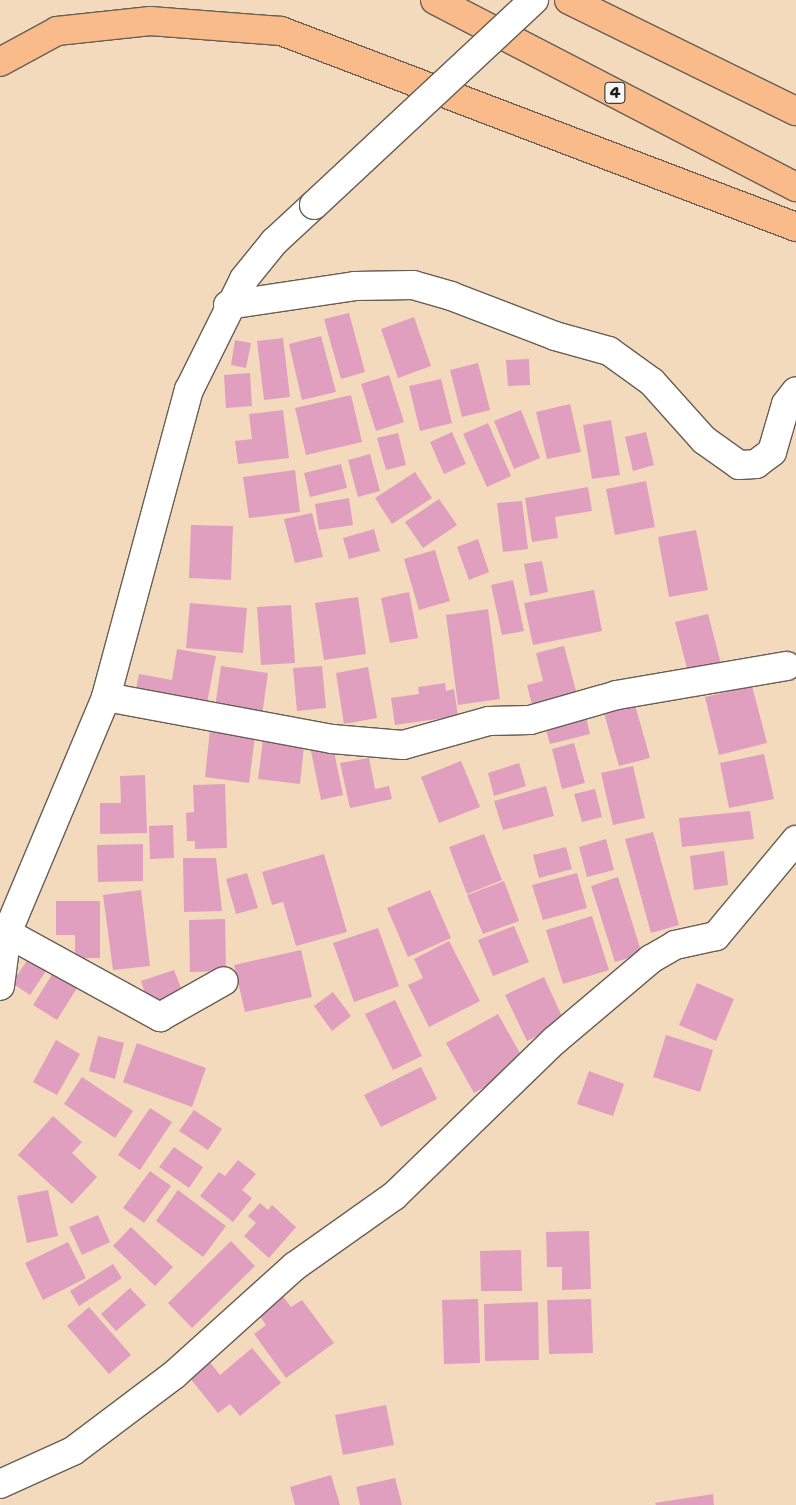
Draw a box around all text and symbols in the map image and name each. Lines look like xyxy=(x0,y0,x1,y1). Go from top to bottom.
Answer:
road number: 4 xyxy=(604,80,626,106)

